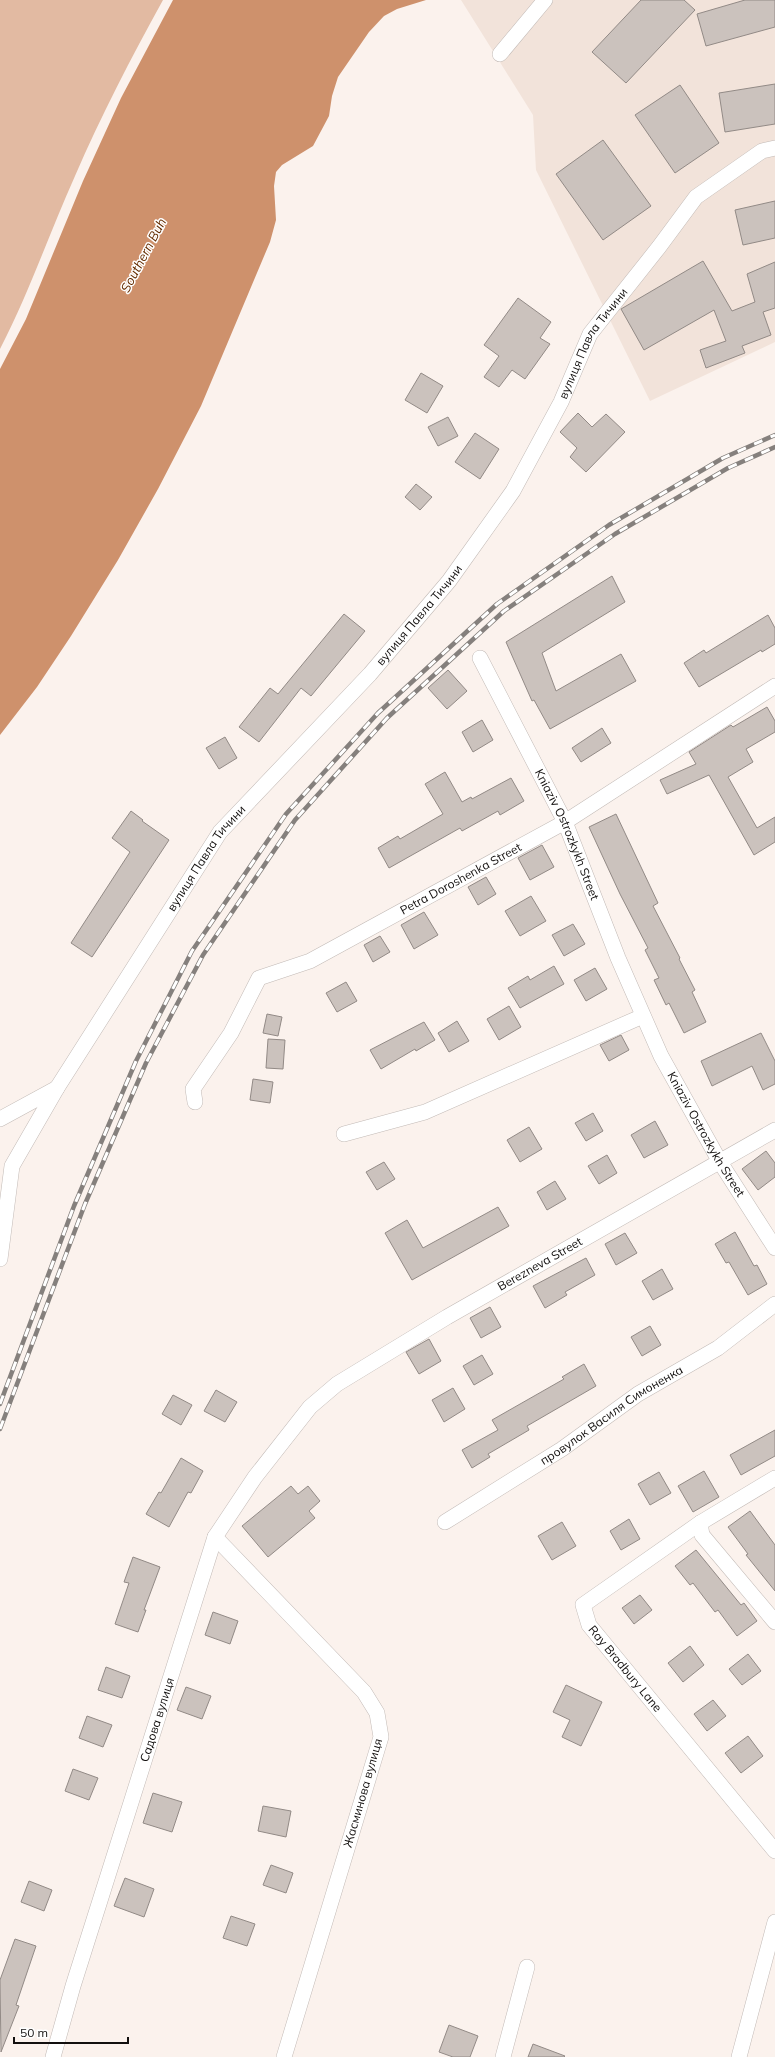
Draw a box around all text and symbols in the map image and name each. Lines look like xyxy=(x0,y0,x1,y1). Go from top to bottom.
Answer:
water label: Southern Buh xyxy=(117,215,169,295)
street label: вулиця Павла Тичини xyxy=(555,285,631,401)
street label: вулиця Павла Тичини xyxy=(373,562,465,668)
street label: Kniaziv Ostrozkykh Street xyxy=(532,766,603,902)
street label: вулиця Павла Тичини xyxy=(164,802,248,914)
street label: Petra Doroshenka Street xyxy=(397,839,524,918)
street label: Kniaziv Ostrozkykh Street xyxy=(664,1069,748,1199)
street label: Berezneva Street xyxy=(495,1234,585,1294)
street label: провулок Василя Симоненка xyxy=(537,1362,685,1468)
street label: Ray Bradbury Lane xyxy=(586,1622,665,1715)
street label: Садова вулиця xyxy=(136,1675,177,1764)
street label: Жасминова вулиця xyxy=(340,1737,385,1849)
scale bar xyxy=(14,2019,128,2045)
text: 50 m xyxy=(20,2025,48,2040)

